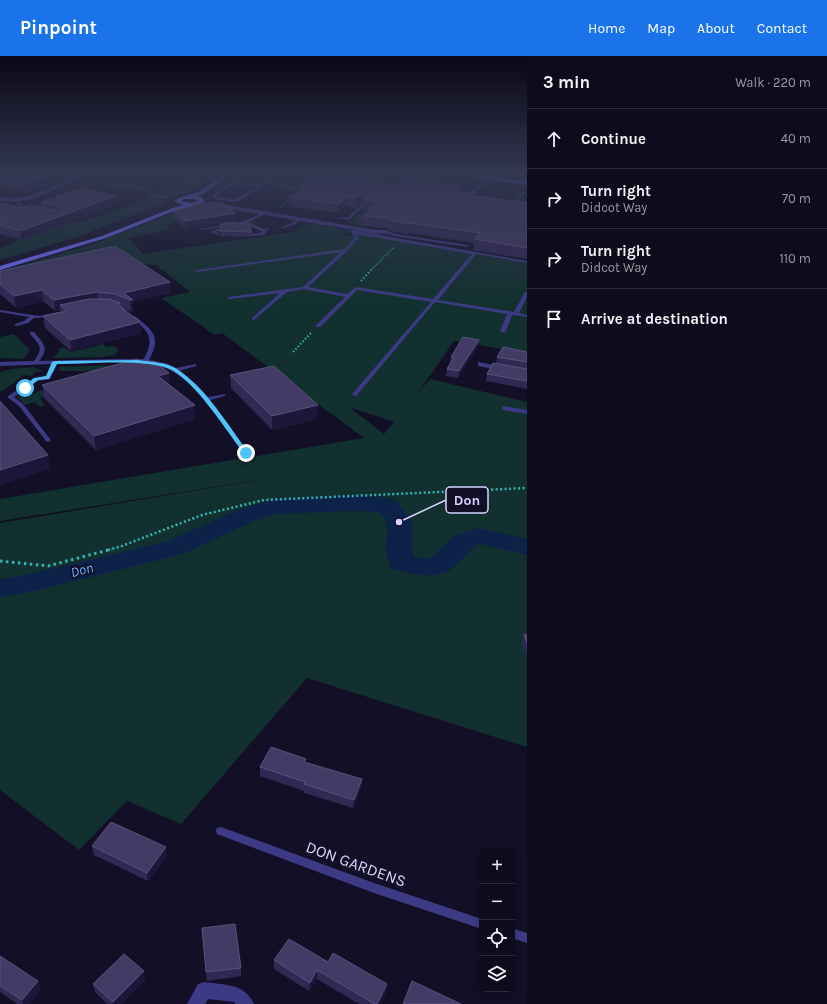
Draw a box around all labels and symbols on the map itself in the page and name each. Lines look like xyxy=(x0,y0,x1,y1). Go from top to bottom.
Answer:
route start xyxy=(16,379,34,397)
route end xyxy=(237,444,255,462)
callout: Don xyxy=(446,487,488,513)
text: Don xyxy=(454,492,480,509)
water label: Don xyxy=(69,559,95,581)
street label: DON GARDENS xyxy=(303,837,409,891)

